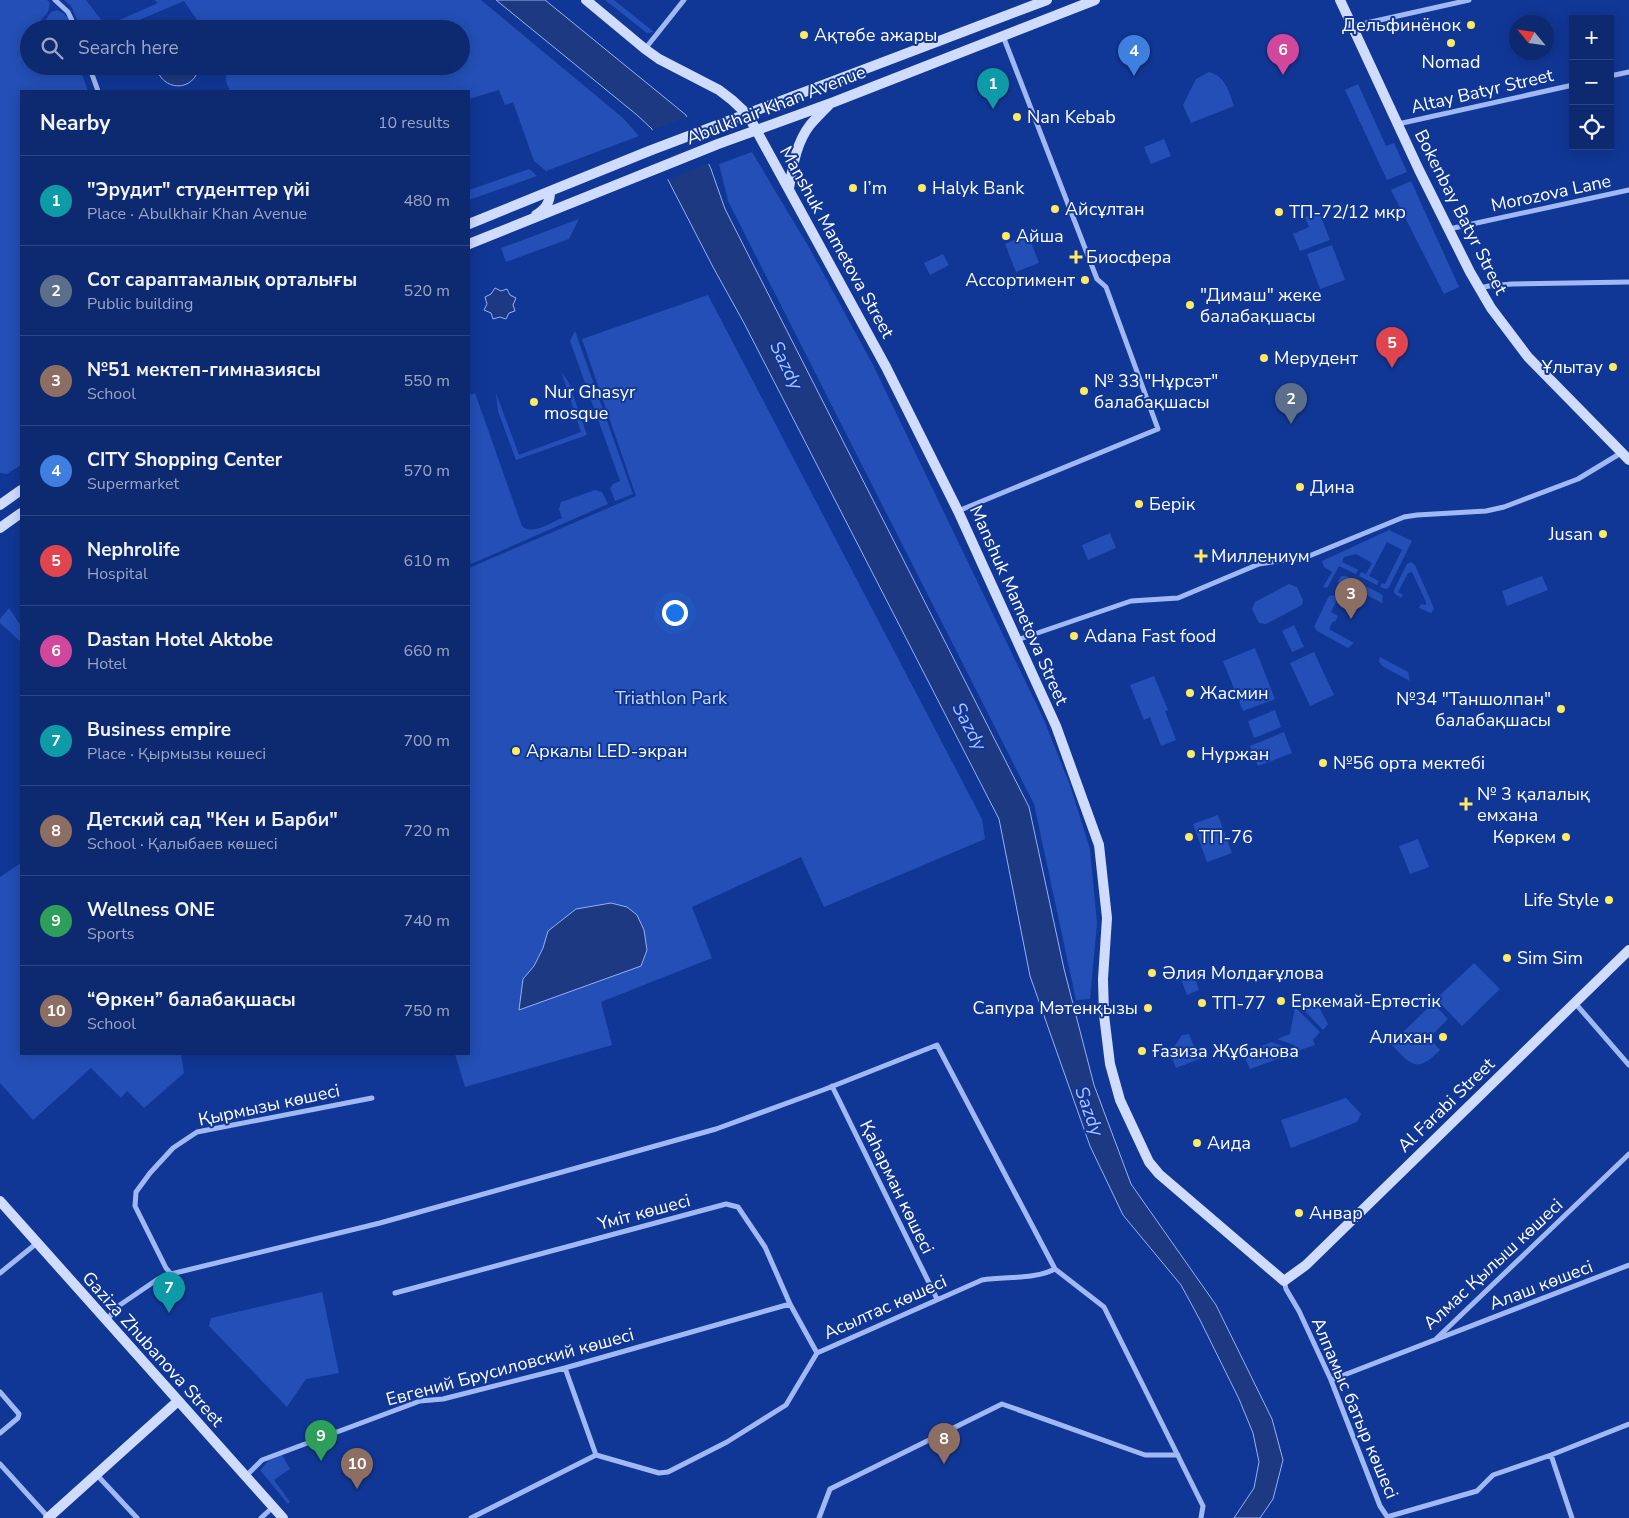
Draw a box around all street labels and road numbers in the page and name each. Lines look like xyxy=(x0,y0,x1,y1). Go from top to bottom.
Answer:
street label: Abulkhair Khan Avenue xyxy=(683,60,869,150)
street label: Altay Batyr Street xyxy=(1408,63,1556,119)
street label: Bokenbay Batyr Street xyxy=(1409,125,1513,299)
street label: Manshuk Mametova Street xyxy=(774,142,900,343)
street label: Morozova Lane xyxy=(1489,169,1613,217)
street label: Manshuk Mametova Street xyxy=(964,501,1074,709)
street label: Al Farabi Street xyxy=(1392,1052,1500,1158)
street label: Қырмызы көшесі xyxy=(196,1078,342,1132)
street label: Қаһарман көшесі xyxy=(854,1116,940,1258)
street label: Үміт көшесі xyxy=(594,1188,693,1236)
street label: Алмас Қылыш көшесі xyxy=(1418,1193,1568,1335)
street label: Алаш көшесі xyxy=(1486,1254,1596,1316)
street label: Gaziza Zhubanova Street xyxy=(77,1266,230,1432)
street label: Асылтас көшесі xyxy=(820,1269,950,1345)
street label: Алпамыс батыр көшесі xyxy=(1306,1314,1404,1502)
street label: Евгений Брусиловский көшесі xyxy=(383,1322,637,1412)

